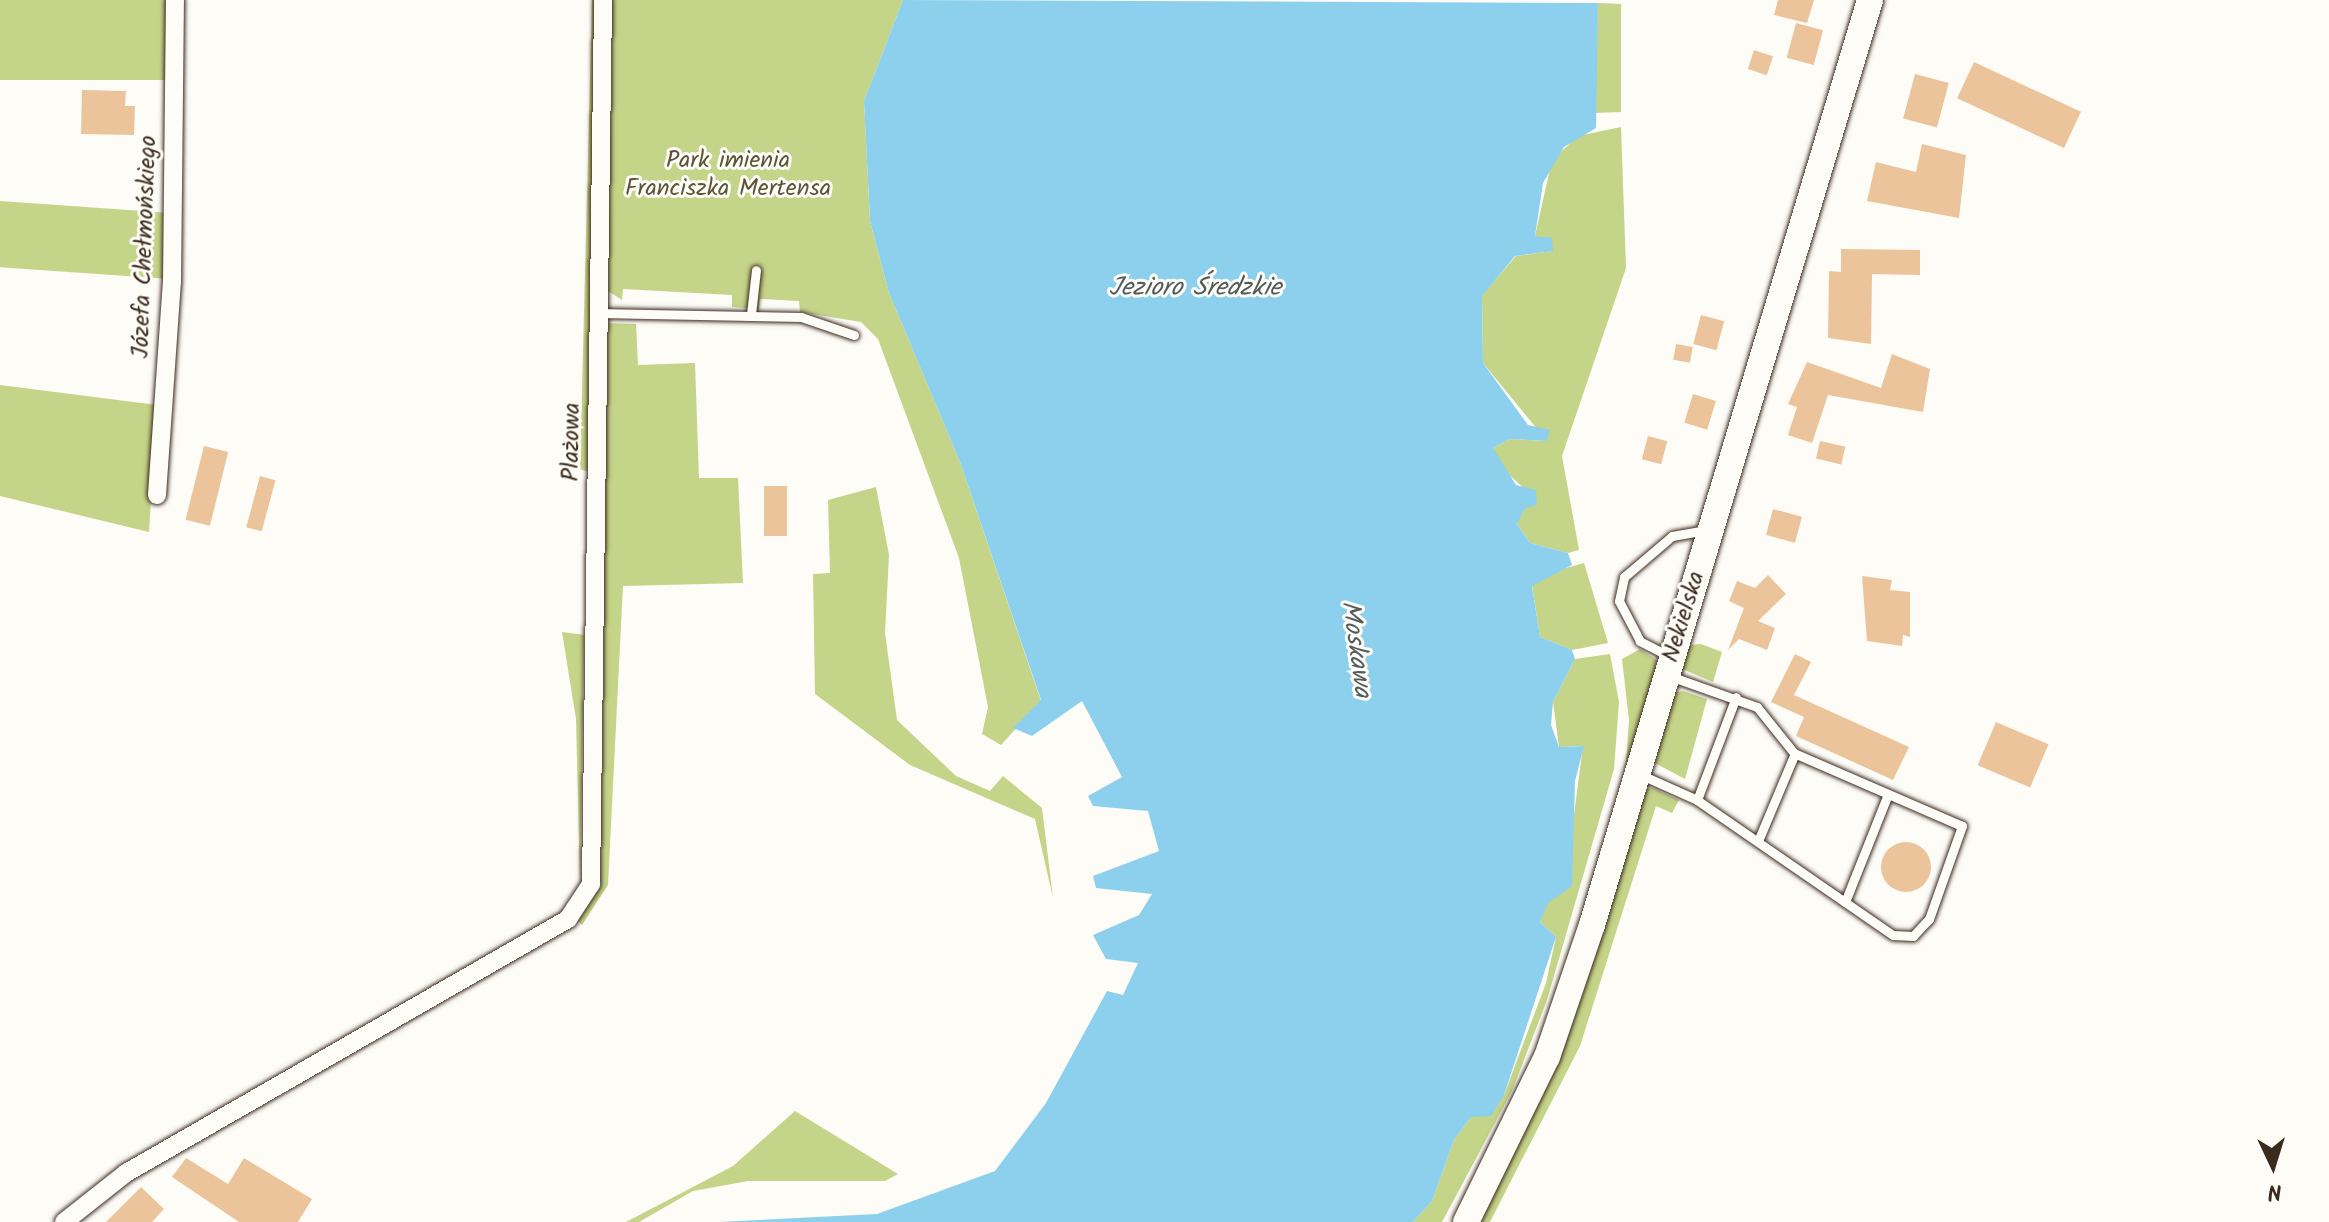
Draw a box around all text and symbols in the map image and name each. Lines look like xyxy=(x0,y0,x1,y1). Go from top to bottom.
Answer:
street label: Józefa Chełmońskiego xyxy=(127,135,163,359)
park label: Park imienia Franciszka Mertensa xyxy=(625,147,831,203)
water label: Jezioro Średzkie xyxy=(1109,273,1281,305)
street label: Plażowa xyxy=(557,402,587,482)
street label: Nekielska xyxy=(1657,568,1711,666)
water label: Moskawa xyxy=(1333,599,1377,699)
north arrow xyxy=(2233,1126,2313,1206)
text: N xyxy=(2267,1172,2283,1208)

